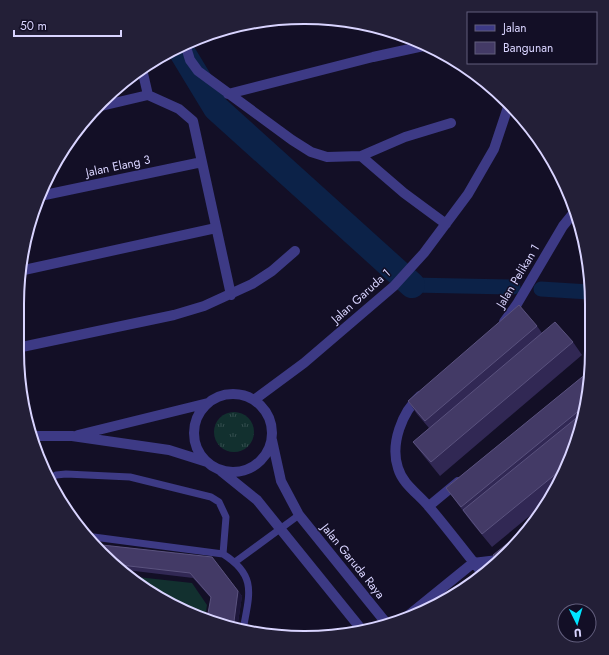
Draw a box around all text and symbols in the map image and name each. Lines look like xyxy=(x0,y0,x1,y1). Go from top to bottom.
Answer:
scale bar xyxy=(14,12,121,38)
legend xyxy=(467,12,597,64)
text: 50 m xyxy=(20,17,47,35)
text: Jalan xyxy=(501,19,526,37)
text: Bangunan xyxy=(503,39,553,57)
street label: Jalan Elang 3 xyxy=(82,150,152,182)
street label: Jalan Pelikan 1 xyxy=(491,241,544,313)
street label: Jalan Garuda 1 xyxy=(326,264,395,329)
street label: Jalan Garuda Raya xyxy=(316,518,389,603)
north arrow xyxy=(557,603,597,643)
text: U xyxy=(573,625,582,641)

